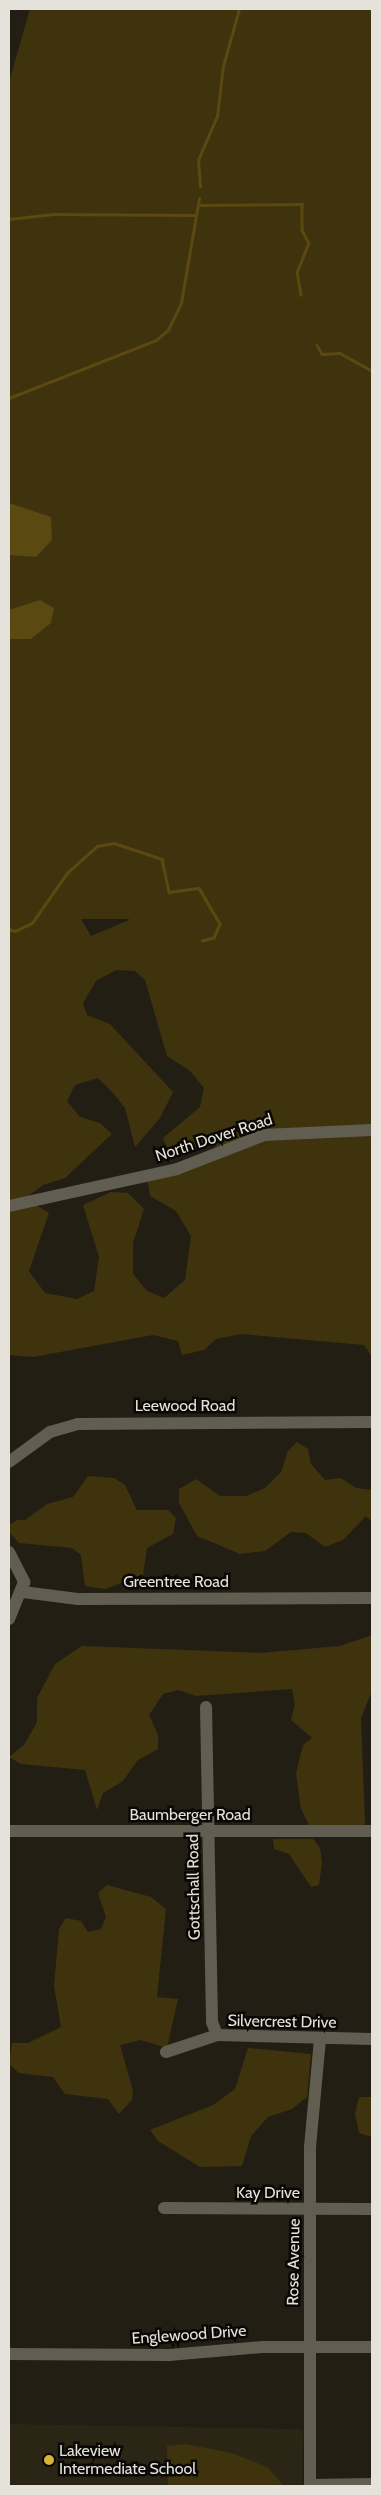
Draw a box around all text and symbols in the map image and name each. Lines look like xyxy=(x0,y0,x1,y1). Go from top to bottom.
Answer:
street label: North Dover Road xyxy=(153,1110,275,1166)
street label: Leewood Road xyxy=(135,1396,235,1416)
street label: Greentree Road xyxy=(123,1572,229,1592)
street label: Baumberger Road xyxy=(129,1805,251,1825)
street label: Gottschall Road xyxy=(183,1834,205,1940)
street label: Silvercrest Drive xyxy=(227,2011,337,2033)
street label: Kay Drive xyxy=(236,2183,300,2203)
street label: Rose Avenue xyxy=(284,2218,304,2306)
street label: Englewood Drive xyxy=(131,2321,247,2349)
place label: Lakeview Intermediate School xyxy=(59,2441,196,2479)
marker: Lakeview Intermediate School xyxy=(43,2454,55,2466)

